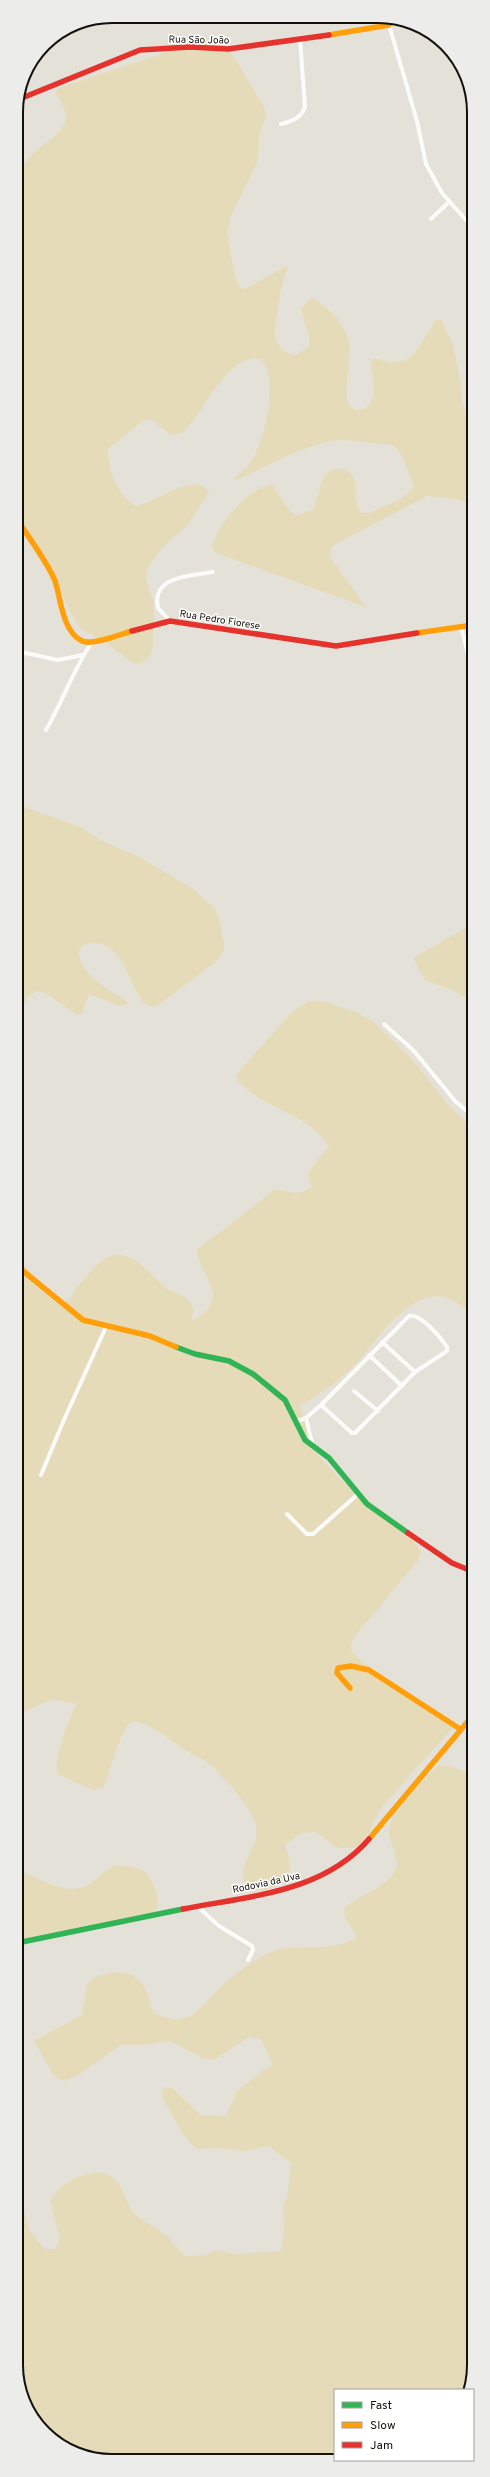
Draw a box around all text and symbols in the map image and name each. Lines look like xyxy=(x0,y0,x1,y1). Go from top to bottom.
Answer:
street label: Rua São João xyxy=(168,33,230,48)
street label: Rua Pedro Fiorese xyxy=(179,608,261,633)
street label: Rodovia da Uva xyxy=(231,1870,301,1897)
legend xyxy=(334,2389,474,2461)
text: Fast xyxy=(370,2398,392,2414)
text: Slow xyxy=(370,2418,396,2434)
text: Jam xyxy=(370,2438,393,2454)

